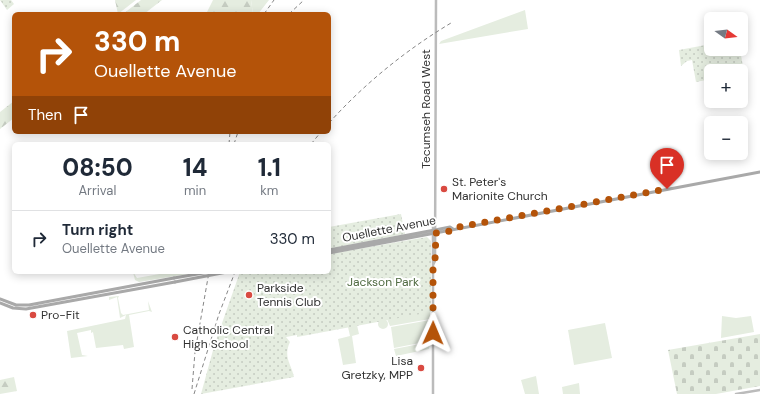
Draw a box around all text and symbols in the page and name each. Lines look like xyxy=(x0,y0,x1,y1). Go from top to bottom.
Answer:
north arrow xyxy=(704,12,748,56)
map controls xyxy=(704,12,748,160)
text: 330 m xyxy=(94,23,180,60)
icon: right xyxy=(28,28,80,80)
street label: Tecumseh Road West xyxy=(418,49,434,169)
text: Ouellette Avenue xyxy=(94,59,236,83)
button: + xyxy=(704,64,748,108)
icon: arrive xyxy=(70,104,92,126)
text: Then xyxy=(28,105,62,125)
button: − xyxy=(704,116,748,160)
pin xyxy=(650,148,684,189)
text: 08:50 xyxy=(62,152,133,183)
text: 14 xyxy=(183,152,207,183)
text: 1.1 xyxy=(258,152,281,183)
icon: arrive xyxy=(656,154,678,176)
place label: St. Peter's Marionite Church xyxy=(452,174,548,204)
text: Arrival xyxy=(78,182,116,199)
text: min xyxy=(184,182,206,199)
text: km xyxy=(260,182,278,199)
marker: St. Peter's Marionite Church xyxy=(439,184,449,194)
street label: Ouellette Avenue xyxy=(341,212,437,246)
text: Turn right xyxy=(62,220,133,240)
icon: right xyxy=(28,228,50,250)
text: 330 m xyxy=(270,229,315,249)
text: Ouellette Avenue xyxy=(62,240,165,257)
park label: Jackson Park xyxy=(347,274,419,290)
place label: Parkside Tennis Club xyxy=(257,280,321,310)
marker: Parkside Tennis Club xyxy=(244,290,254,300)
place label: Pro-Fit xyxy=(41,307,80,323)
marker: Pro-Fit xyxy=(28,310,38,320)
position arrow xyxy=(412,312,454,354)
place label: Catholic Central High School xyxy=(183,322,273,352)
marker: Catholic Central High School xyxy=(170,332,180,342)
place label: Lisa Gretzky, MPP xyxy=(342,353,413,383)
marker: Lisa Gretzky, MPP xyxy=(416,363,426,373)

